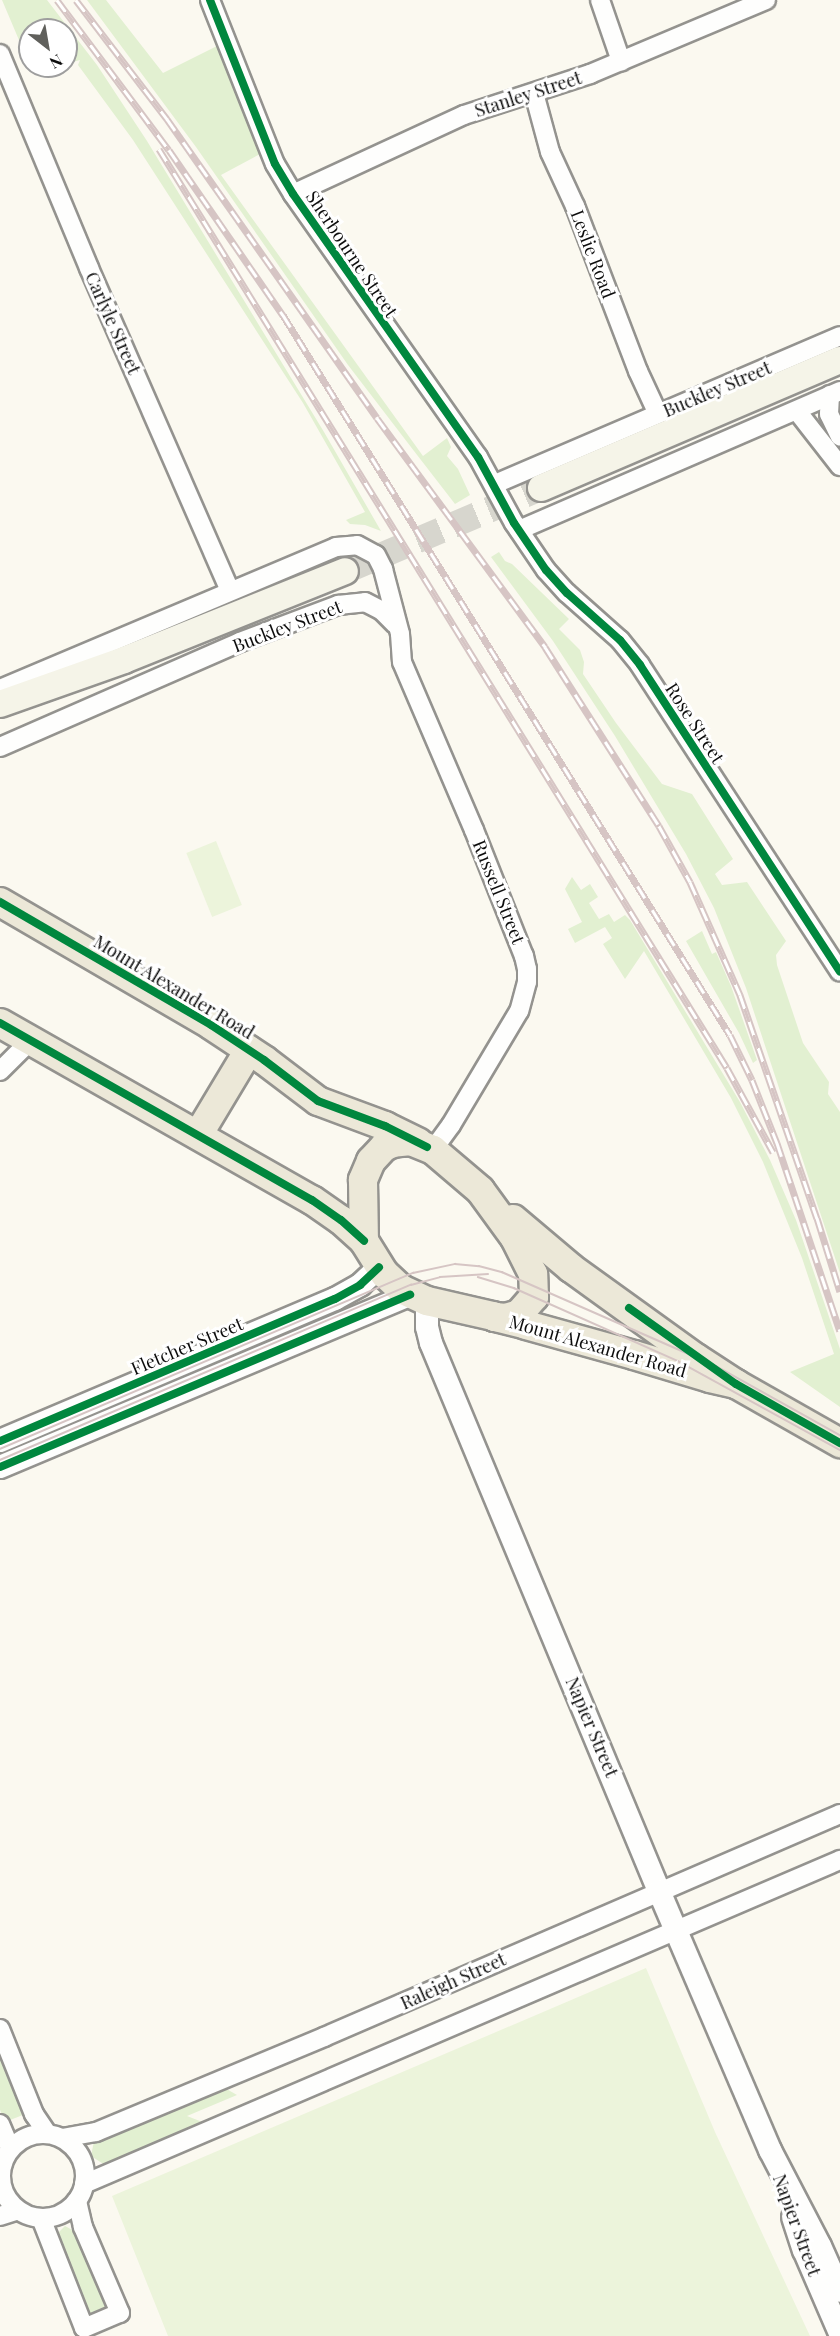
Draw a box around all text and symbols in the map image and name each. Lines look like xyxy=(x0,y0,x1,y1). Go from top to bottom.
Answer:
north arrow xyxy=(18,18,78,78)
text: N xyxy=(46,50,67,74)
street label: Stanley Street xyxy=(472,66,584,122)
street label: Sherbourne Street xyxy=(302,187,402,321)
street label: Leslie Road xyxy=(566,207,620,301)
street label: Carlyle Street xyxy=(81,269,145,377)
street label: Buckley Street xyxy=(660,356,774,422)
street label: Buckley Street xyxy=(229,595,345,657)
street label: Rose Street xyxy=(661,679,729,767)
street label: Russell Street xyxy=(468,837,530,947)
street label: Mount Alexander Road xyxy=(89,930,259,1044)
street label: Mount Alexander Road xyxy=(506,1310,690,1382)
street label: Fletcher Street xyxy=(128,1313,246,1379)
street label: Napier Street xyxy=(561,1674,623,1780)
street label: Raleigh Street xyxy=(397,1948,509,2014)
street label: Napier Street xyxy=(769,2171,825,2279)

